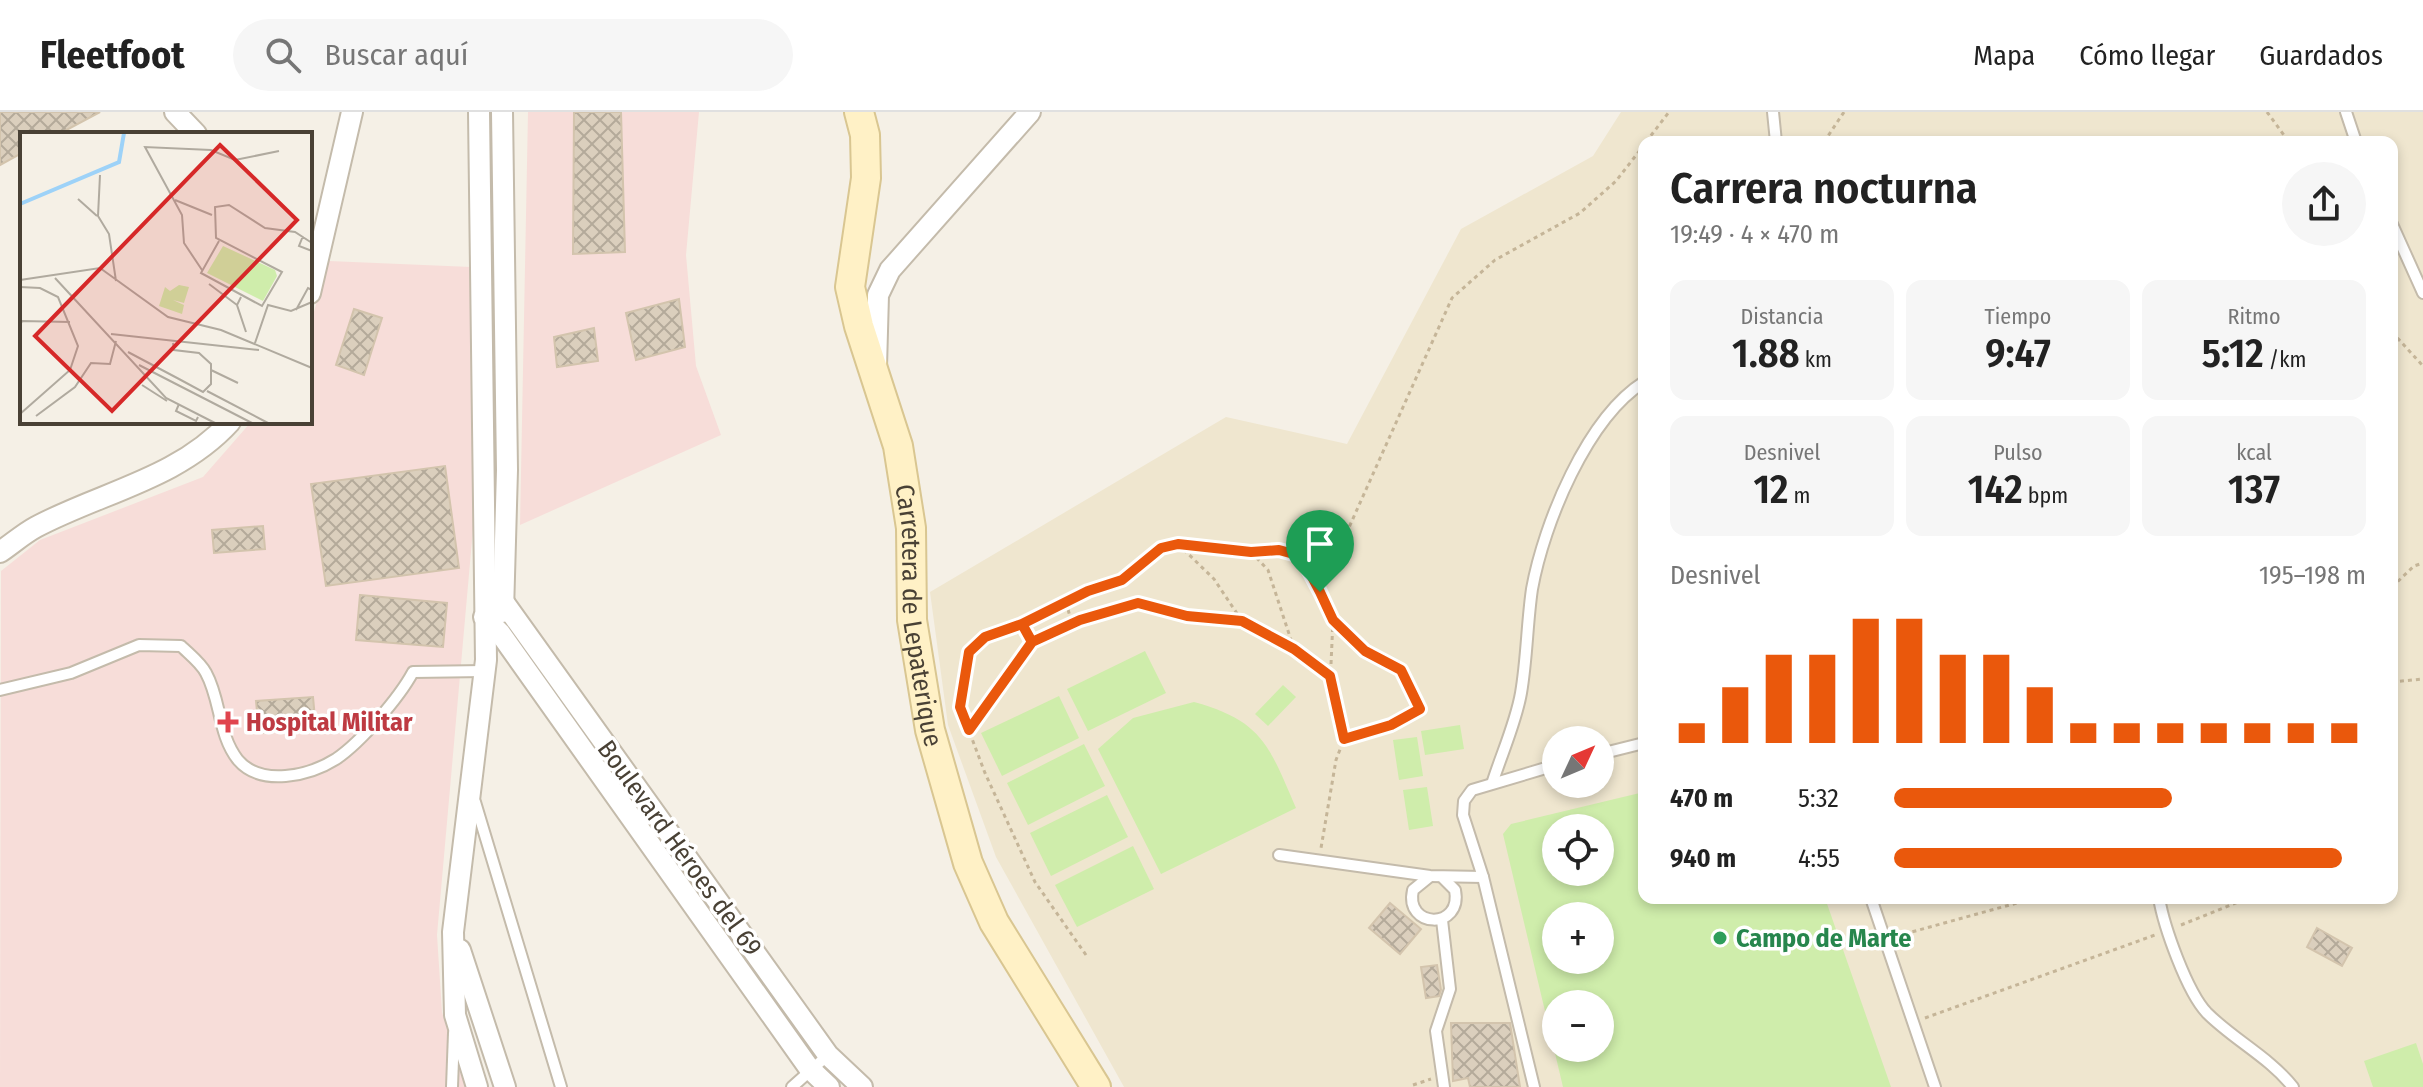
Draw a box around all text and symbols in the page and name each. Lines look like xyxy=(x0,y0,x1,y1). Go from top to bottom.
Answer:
search box xyxy=(233,19,793,91)
text: Fleetfoot xyxy=(40,32,185,78)
icon: search xyxy=(261,33,305,77)
text: Buscar aquí xyxy=(325,37,468,73)
text: Mapa xyxy=(1973,39,2035,72)
text: Cómo llegar xyxy=(2079,39,2215,72)
text: Guardados xyxy=(2259,39,2383,72)
inset map xyxy=(20,132,312,424)
text: Carrera nocturna xyxy=(1670,162,1978,215)
button: share xyxy=(2282,162,2366,246)
text: 19:49 · 4 × 470 m xyxy=(1670,219,1839,250)
text: Distancia xyxy=(1741,303,1823,330)
text: Tiempo xyxy=(1985,303,2051,330)
text: Ritmo xyxy=(2227,303,2281,330)
text: 1.88 xyxy=(1732,330,1800,378)
text: 9:47 xyxy=(1985,330,2051,378)
text: 5:12 xyxy=(2202,330,2264,378)
text: km xyxy=(1800,346,1832,373)
text: /km xyxy=(2264,346,2306,373)
text: Desnivel xyxy=(1744,439,1820,466)
text: Pulso xyxy=(1993,439,2043,466)
text: kcal xyxy=(2236,439,2272,466)
text: 12 xyxy=(1753,466,1788,514)
text: 142 xyxy=(1968,466,2023,514)
text: 137 xyxy=(2228,466,2280,514)
street label: Carretera de Lepaterique xyxy=(888,482,949,750)
text: m xyxy=(1788,482,1811,509)
text: bpm xyxy=(2023,482,2068,509)
pin xyxy=(1286,510,1354,592)
icon: arrive xyxy=(1298,522,1342,566)
text: Desnivel xyxy=(1670,560,1760,591)
text: 195–198 m xyxy=(2259,560,2366,591)
place label: Hospital Militar xyxy=(246,707,413,738)
marker: Hospital Militar xyxy=(217,711,239,733)
north arrow xyxy=(1542,726,1614,798)
map controls xyxy=(1542,726,1614,1062)
street label: Boulevard Héroes del 69 xyxy=(591,734,768,962)
text: 470 m xyxy=(1670,783,1733,814)
text: 5:32 xyxy=(1798,783,1839,814)
button: locate xyxy=(1542,814,1614,886)
text: 940 m xyxy=(1670,843,1736,874)
text: 4:55 xyxy=(1798,843,1840,874)
button: + xyxy=(1542,902,1614,974)
place label: Campo de Marte xyxy=(1736,923,1911,954)
marker: Campo de Marte xyxy=(1711,929,1729,947)
button: − xyxy=(1542,990,1614,1062)

